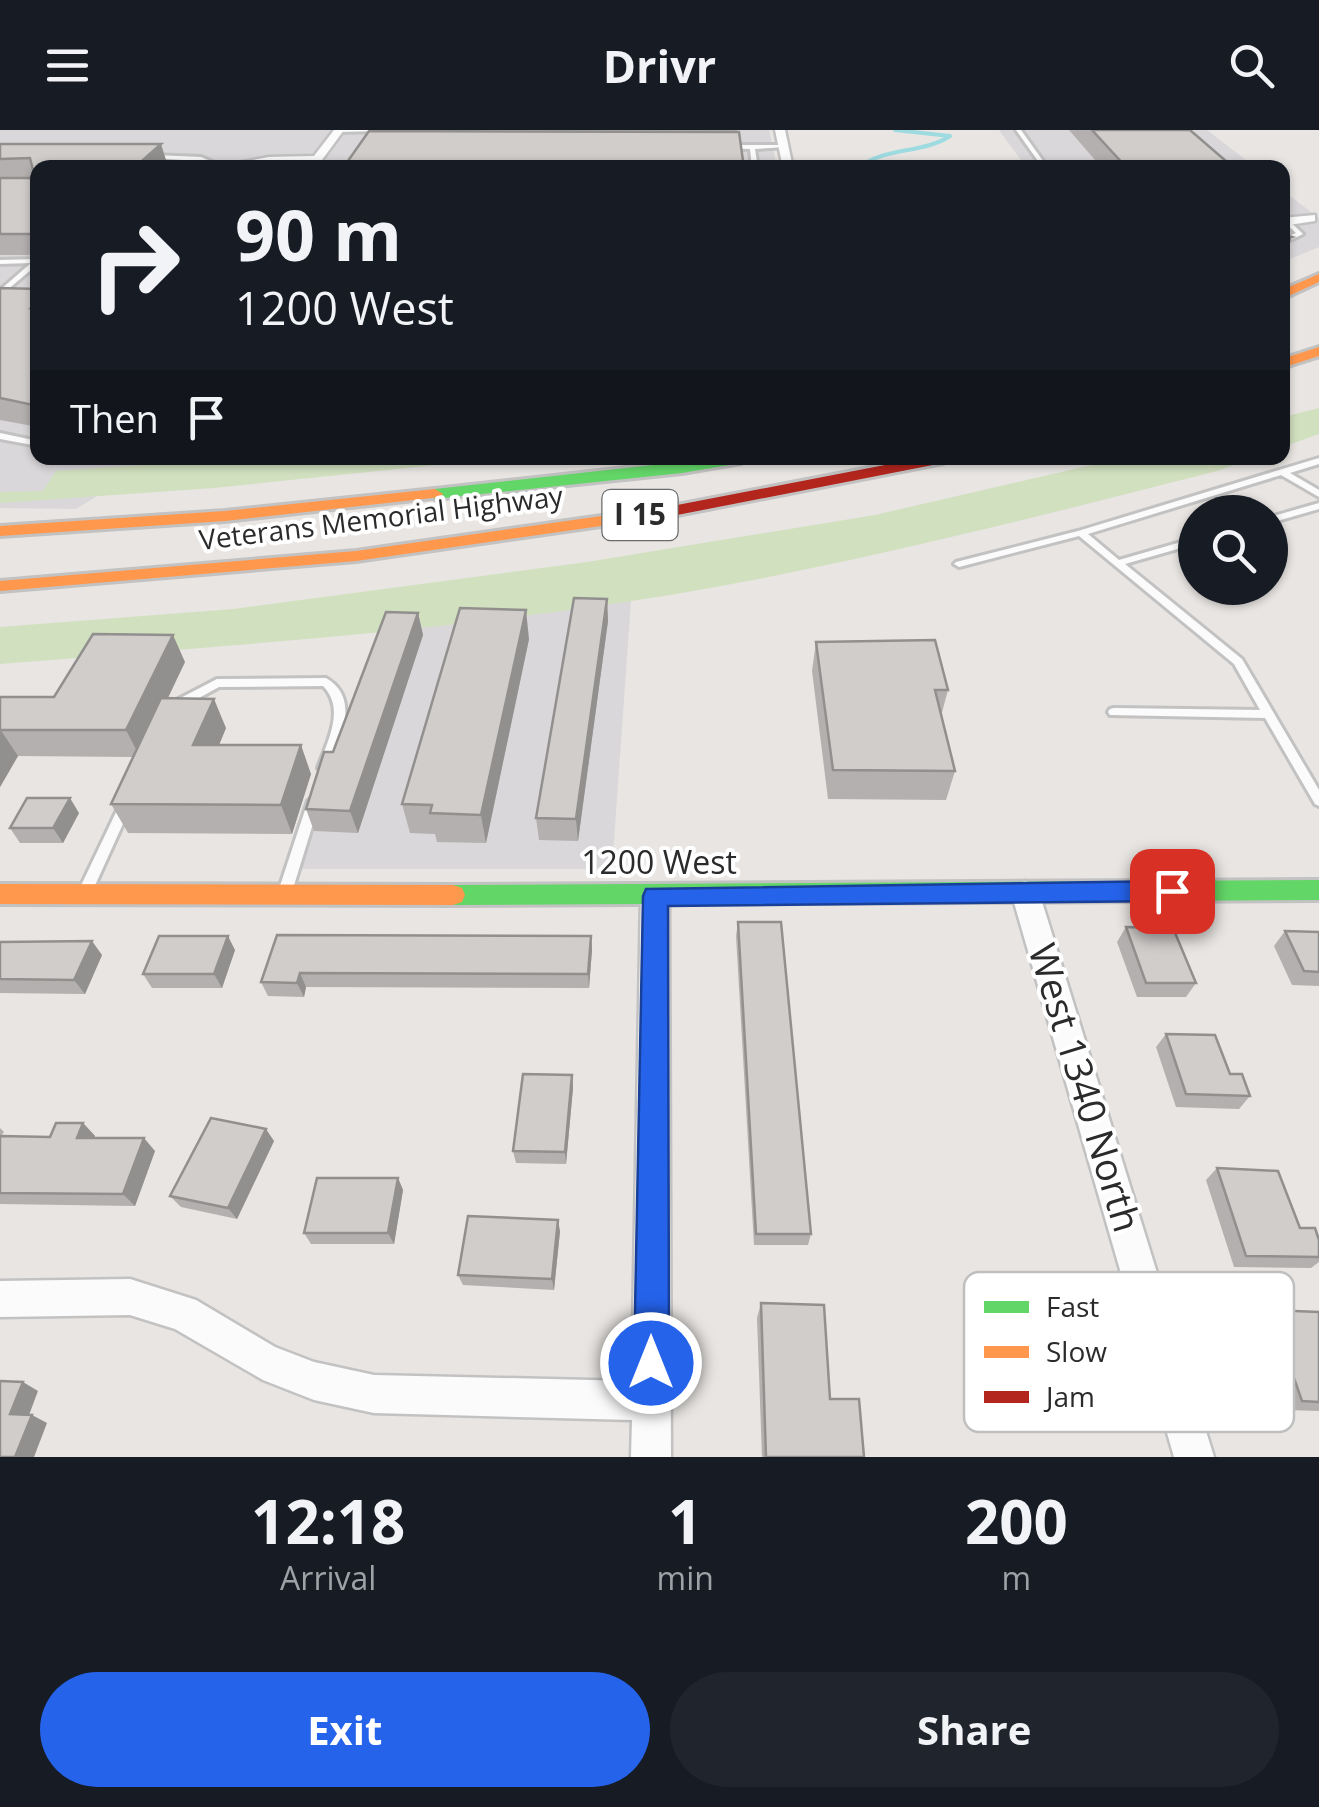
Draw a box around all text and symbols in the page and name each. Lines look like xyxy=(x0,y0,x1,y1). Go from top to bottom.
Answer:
text: Drivr xyxy=(603,35,716,96)
icon: menu xyxy=(40,38,95,93)
icon: search xyxy=(1224,38,1279,93)
text: 90 m xyxy=(235,186,402,282)
icon: right xyxy=(70,200,200,330)
text: 1200 West xyxy=(235,277,454,338)
icon: arrive xyxy=(179,390,234,445)
text: Then xyxy=(70,392,159,444)
street label: Veterans Memorial Highway xyxy=(197,476,566,558)
road number: I 15 xyxy=(602,490,678,540)
map controls xyxy=(1178,495,1288,605)
button: search xyxy=(1178,495,1288,605)
street label: 1200 West xyxy=(581,840,737,883)
pin xyxy=(1130,849,1215,934)
icon: arrive xyxy=(1145,864,1200,919)
street label: West 1340 North xyxy=(1017,937,1154,1238)
legend xyxy=(964,1272,1294,1432)
text: Fast xyxy=(1046,1287,1099,1325)
position arrow xyxy=(599,1311,703,1415)
text: Slow xyxy=(1046,1332,1107,1370)
text: Jam xyxy=(1043,1377,1095,1415)
text: 12:18 xyxy=(251,1480,405,1562)
text: 1 xyxy=(668,1480,702,1562)
text: 200 xyxy=(965,1480,1068,1562)
text: Arrival xyxy=(280,1556,376,1599)
text: min xyxy=(657,1556,714,1599)
text: m xyxy=(1002,1556,1031,1599)
button: Exit xyxy=(40,1672,650,1787)
button: Share xyxy=(670,1672,1279,1787)

